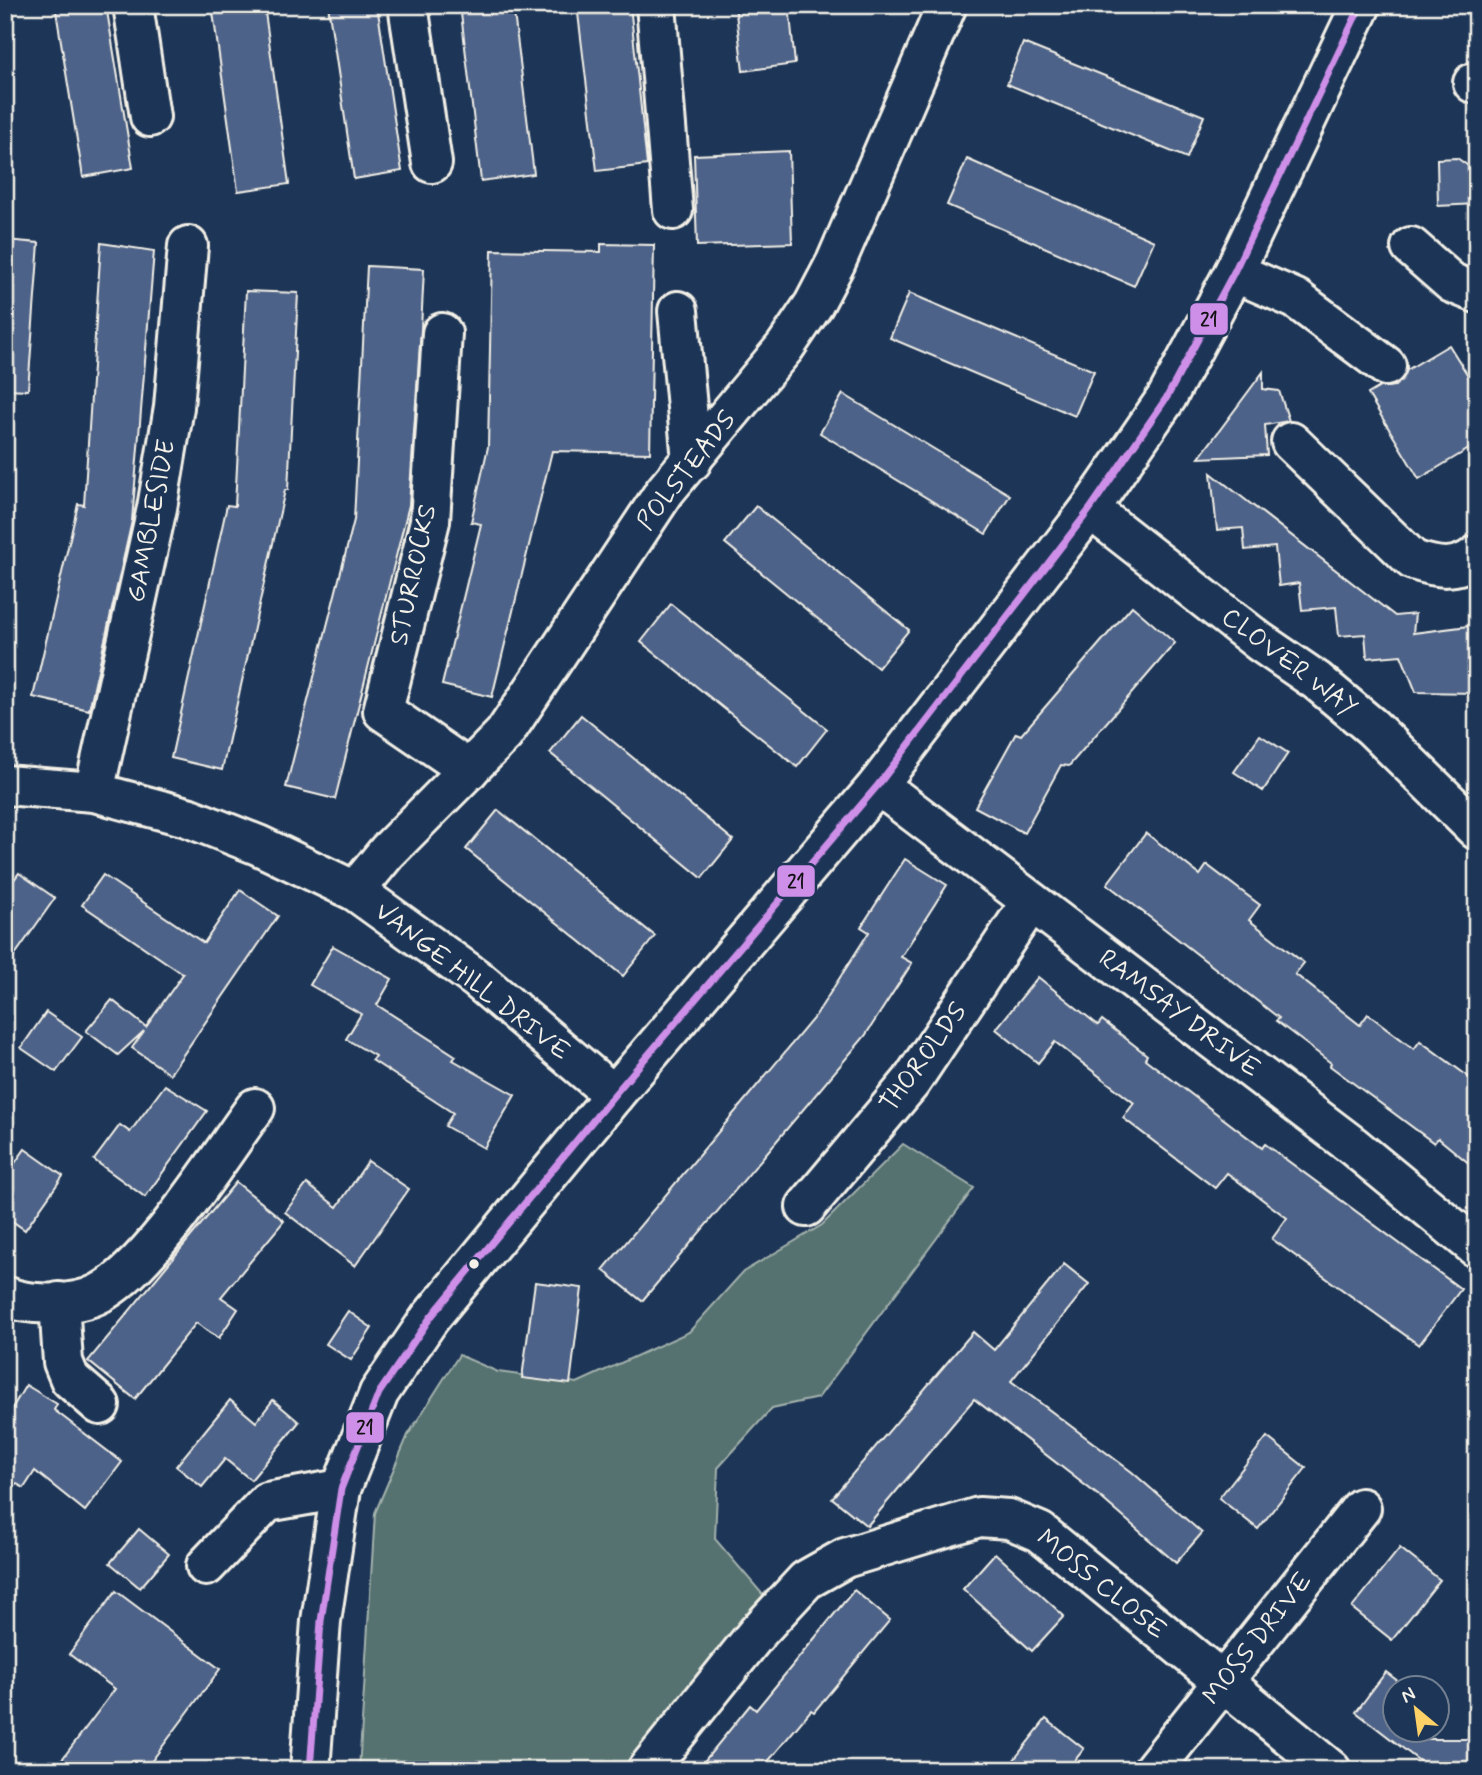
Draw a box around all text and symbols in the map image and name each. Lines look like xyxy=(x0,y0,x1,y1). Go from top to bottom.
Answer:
line badge: 21 xyxy=(1189,302,1229,336)
text: 21 xyxy=(1200,308,1218,333)
street label: POLSTEADS xyxy=(630,404,745,538)
street label: GAMBLESIDE xyxy=(120,437,184,605)
street label: STURROCKS xyxy=(382,501,446,649)
street label: CLOVER WAY xyxy=(1214,601,1364,725)
line badge: 21 xyxy=(776,864,816,898)
text: 21 xyxy=(787,870,805,895)
street label: VANGE HILL DRIVE xyxy=(367,895,577,1069)
street label: RAMSAY DRIVE xyxy=(1091,942,1267,1086)
street label: THOROLDS xyxy=(873,996,976,1120)
unlabelled marker xyxy=(467,1257,481,1271)
line badge: 21 xyxy=(345,1411,385,1444)
text: 21 xyxy=(356,1416,374,1441)
street label: MOSS CLOSE xyxy=(1029,1522,1173,1648)
street label: MOSS DRIVE xyxy=(1195,1566,1321,1712)
north arrow xyxy=(1380,1674,1450,1744)
text: N xyxy=(1397,1681,1420,1709)

